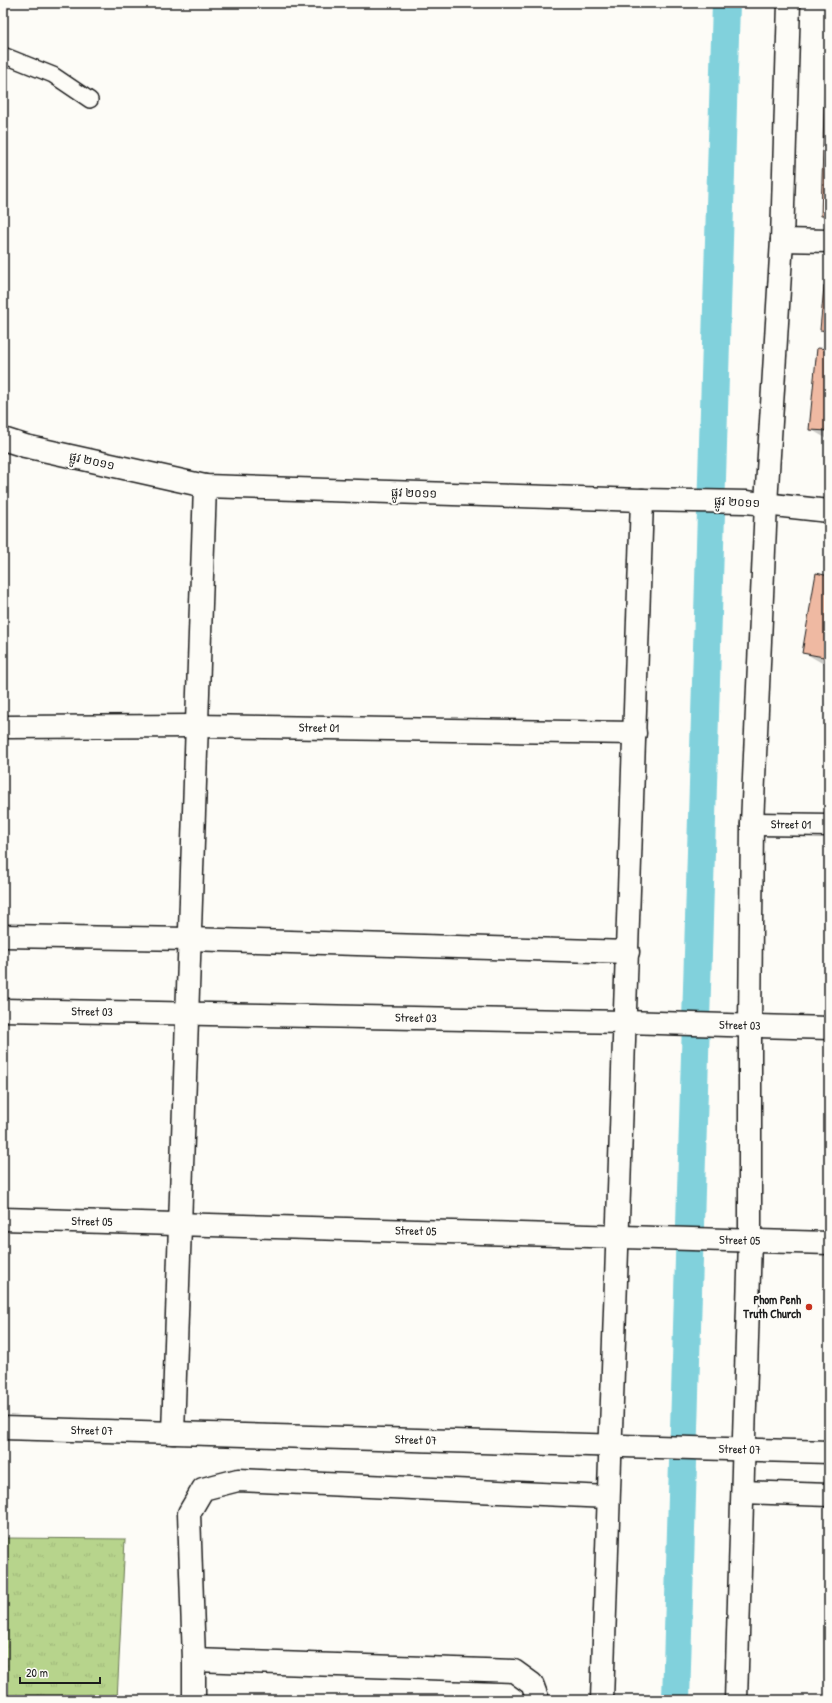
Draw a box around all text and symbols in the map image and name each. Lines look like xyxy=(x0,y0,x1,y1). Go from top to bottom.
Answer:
street label: ផ្លូវ ២០១១ xyxy=(67,447,116,476)
street label: ផ្លូវ ២០១១ xyxy=(391,483,437,504)
street label: ផ្លូវ ២០១១ xyxy=(713,492,761,514)
street label: Street 01 xyxy=(299,719,339,736)
street label: Street 01 xyxy=(771,815,811,833)
street label: Street 03 xyxy=(71,1002,113,1020)
street label: Street 03 xyxy=(395,1009,437,1026)
street label: Street 03 xyxy=(719,1016,761,1034)
street label: Street 05 xyxy=(71,1212,113,1230)
street label: Street 05 xyxy=(395,1221,437,1240)
street label: Street 05 xyxy=(719,1231,761,1249)
place label: Phom Penh Truth Church xyxy=(742,1291,802,1322)
marker: Phom Penh Truth Church xyxy=(804,1302,814,1312)
street label: Street 07 xyxy=(71,1421,113,1439)
street label: Street 07 xyxy=(395,1430,437,1449)
street label: Street 07 xyxy=(718,1440,761,1458)
scale bar xyxy=(20,1659,100,1685)
text: 20 m xyxy=(26,1664,48,1681)

